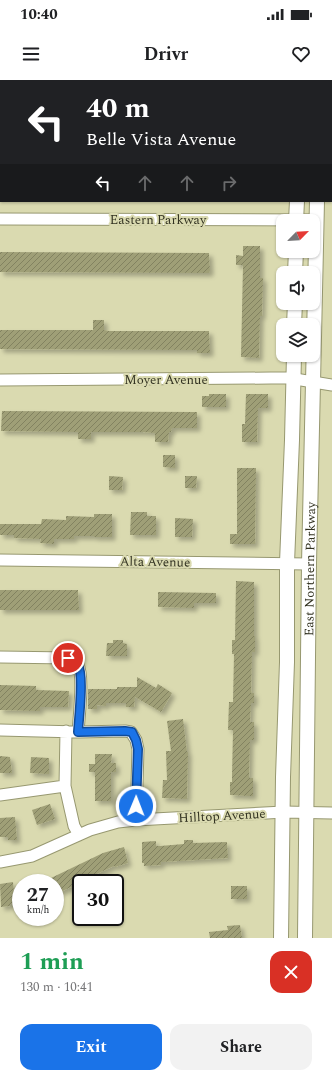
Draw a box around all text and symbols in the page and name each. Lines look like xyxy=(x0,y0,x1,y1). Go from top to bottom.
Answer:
text: 10:40 xyxy=(20,3,58,26)
text: Drivr xyxy=(144,41,188,68)
icon: menu xyxy=(20,43,42,65)
icon: heart xyxy=(290,43,312,65)
text: 40 m xyxy=(86,87,150,130)
icon: left xyxy=(20,96,72,148)
text: Belle Vista Avenue xyxy=(86,126,236,153)
icon: left xyxy=(92,172,114,194)
icon: ahead xyxy=(134,172,156,194)
icon: ahead xyxy=(176,172,198,194)
icon: right xyxy=(218,172,240,194)
street label: Eastern Parkway xyxy=(110,210,207,230)
north arrow xyxy=(276,214,320,258)
map controls xyxy=(276,214,320,362)
button: sound xyxy=(276,266,320,310)
button: layers xyxy=(276,318,320,362)
street label: Moyer Avenue xyxy=(124,370,208,390)
street label: East Northern Parkway xyxy=(299,501,321,636)
street label: Alta Avenue xyxy=(120,551,190,573)
pin xyxy=(51,641,85,675)
icon: arrive xyxy=(57,647,79,669)
position arrow xyxy=(115,785,157,827)
street label: Hilltop Avenue xyxy=(178,804,266,828)
speed limit sign: 30 xyxy=(72,874,124,926)
text: 27 xyxy=(27,880,49,910)
text: km/h xyxy=(27,902,49,918)
text: 1 min xyxy=(20,944,84,980)
button: close xyxy=(270,951,312,993)
text: 130 m · 10:41 xyxy=(20,977,93,997)
button: Exit xyxy=(20,1024,162,1070)
button: Share xyxy=(170,1024,312,1070)

